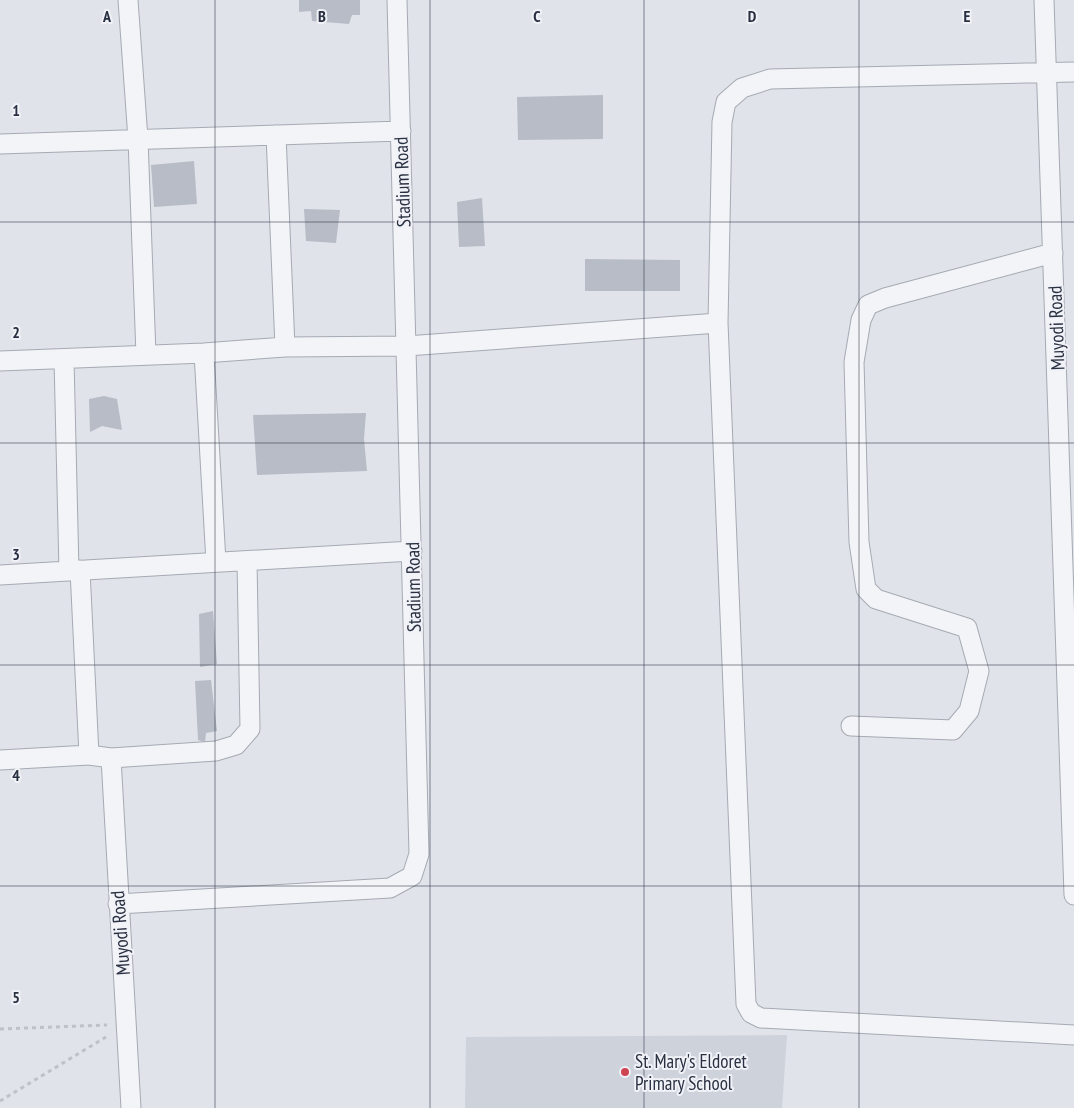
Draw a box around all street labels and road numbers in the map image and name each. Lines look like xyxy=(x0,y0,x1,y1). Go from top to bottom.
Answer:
street label: Stadium Road xyxy=(388,136,416,228)
street label: Muyodi Road xyxy=(1043,285,1069,371)
street label: Stadium Road xyxy=(400,542,426,632)
street label: Muyodi Road xyxy=(105,890,135,976)

